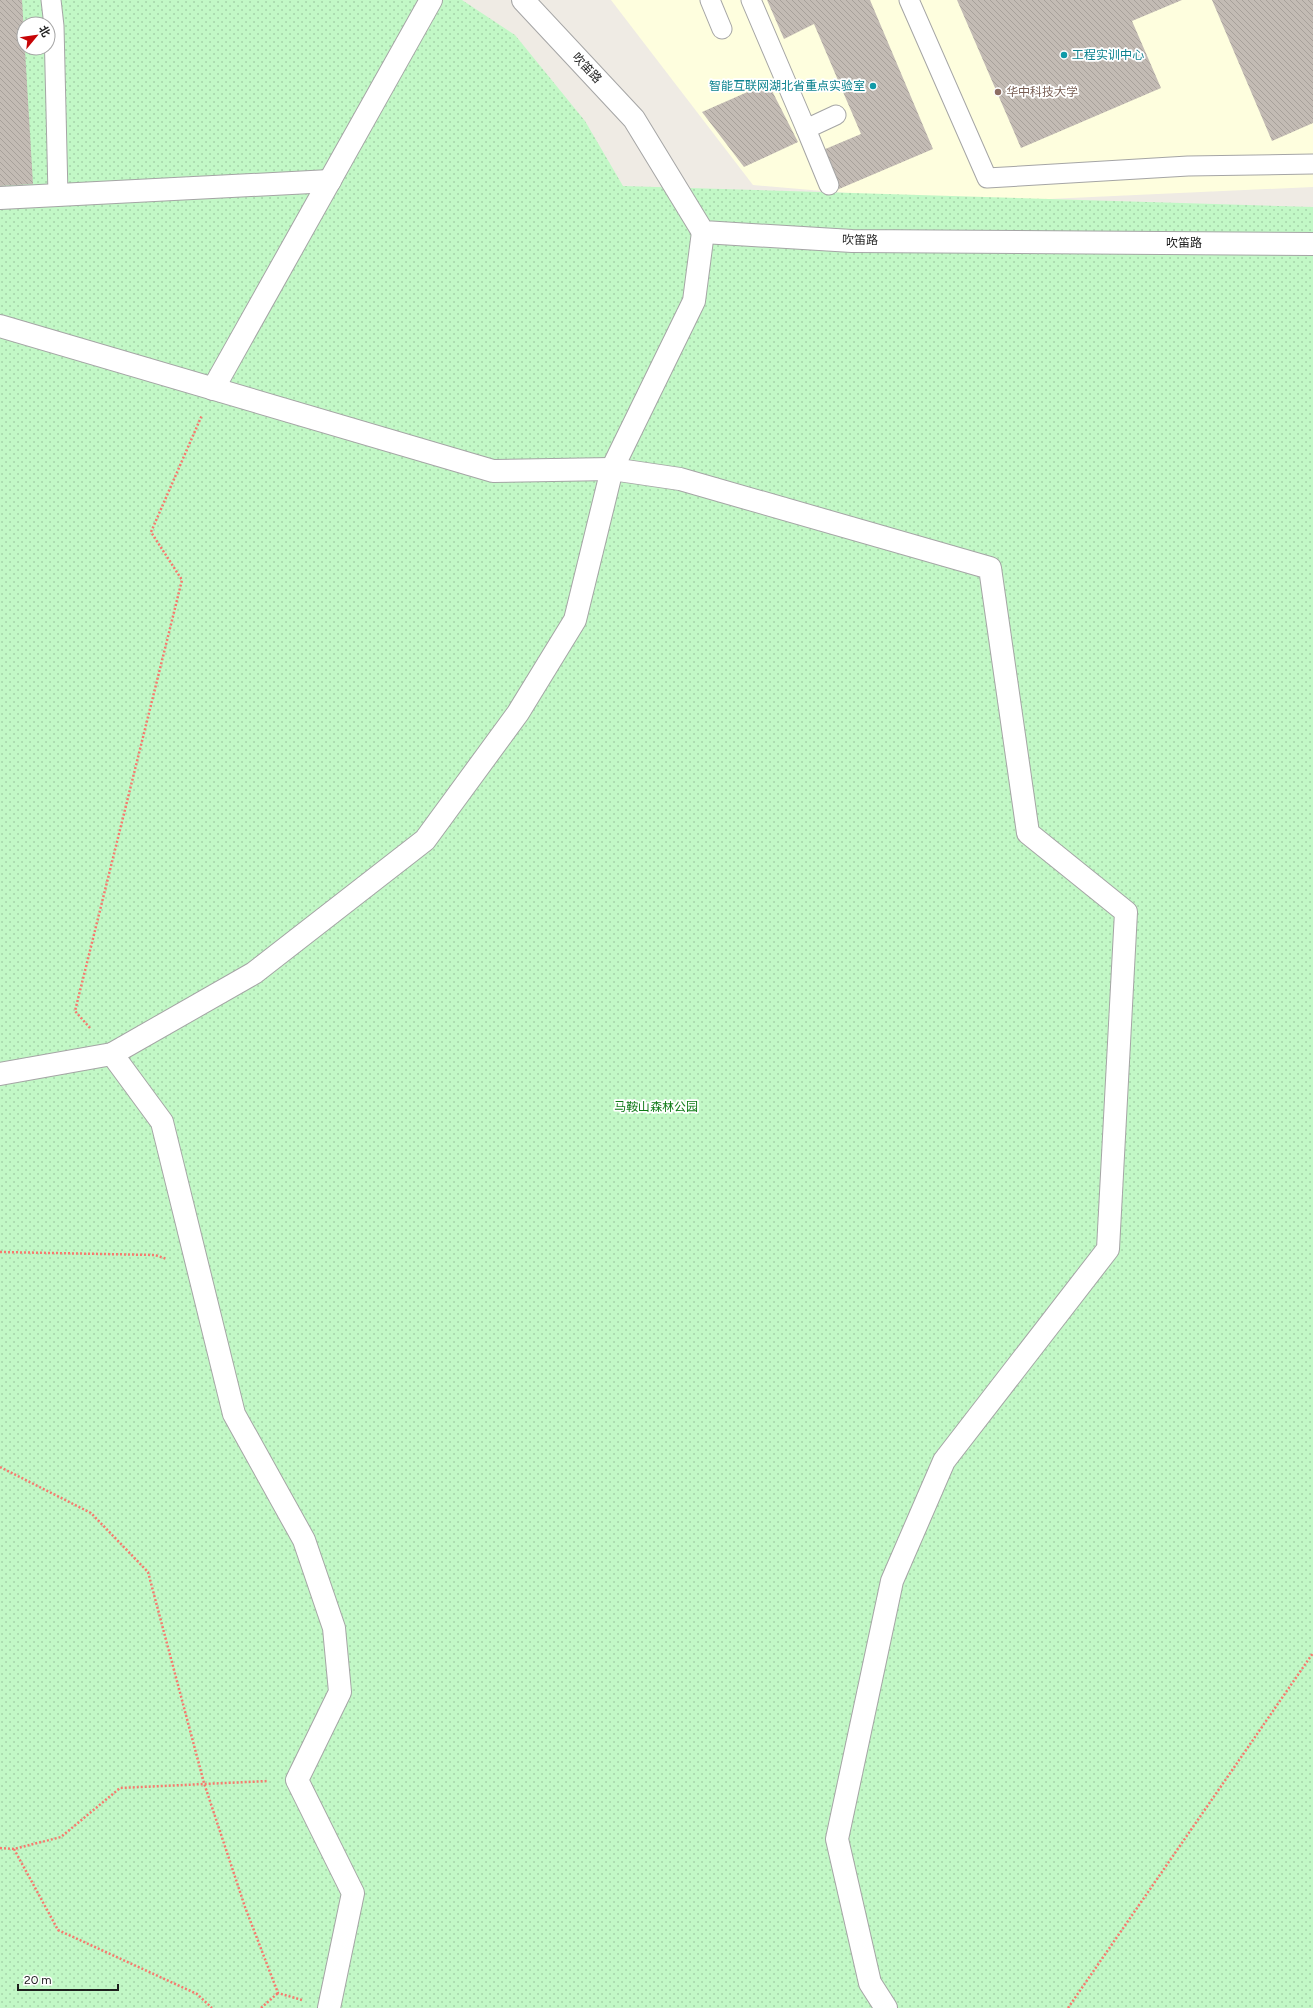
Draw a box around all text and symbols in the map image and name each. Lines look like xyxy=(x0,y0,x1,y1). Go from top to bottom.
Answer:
north arrow xyxy=(16,16,56,56)
text: 北 xyxy=(36,23,53,39)
place label: 工程实训中心 xyxy=(1072,48,1144,62)
street label: 吹笛路 xyxy=(570,50,604,86)
marker: 工程实训中心 xyxy=(1059,50,1069,60)
place label: 智能互联网湖北省重点实验室 xyxy=(709,79,865,93)
marker: 智能互联网湖北省重点实验室 xyxy=(868,81,878,91)
place label: 华中科技大学 xyxy=(1006,85,1078,99)
marker: 华中科技大学 xyxy=(993,87,1003,97)
street label: 吹笛路 xyxy=(842,233,878,247)
street label: 吹笛路 xyxy=(1166,236,1202,250)
park label: 马鞍山森林公园 xyxy=(614,1100,698,1114)
scale bar xyxy=(18,1966,118,1992)
text: 20 m xyxy=(24,1973,52,1987)

